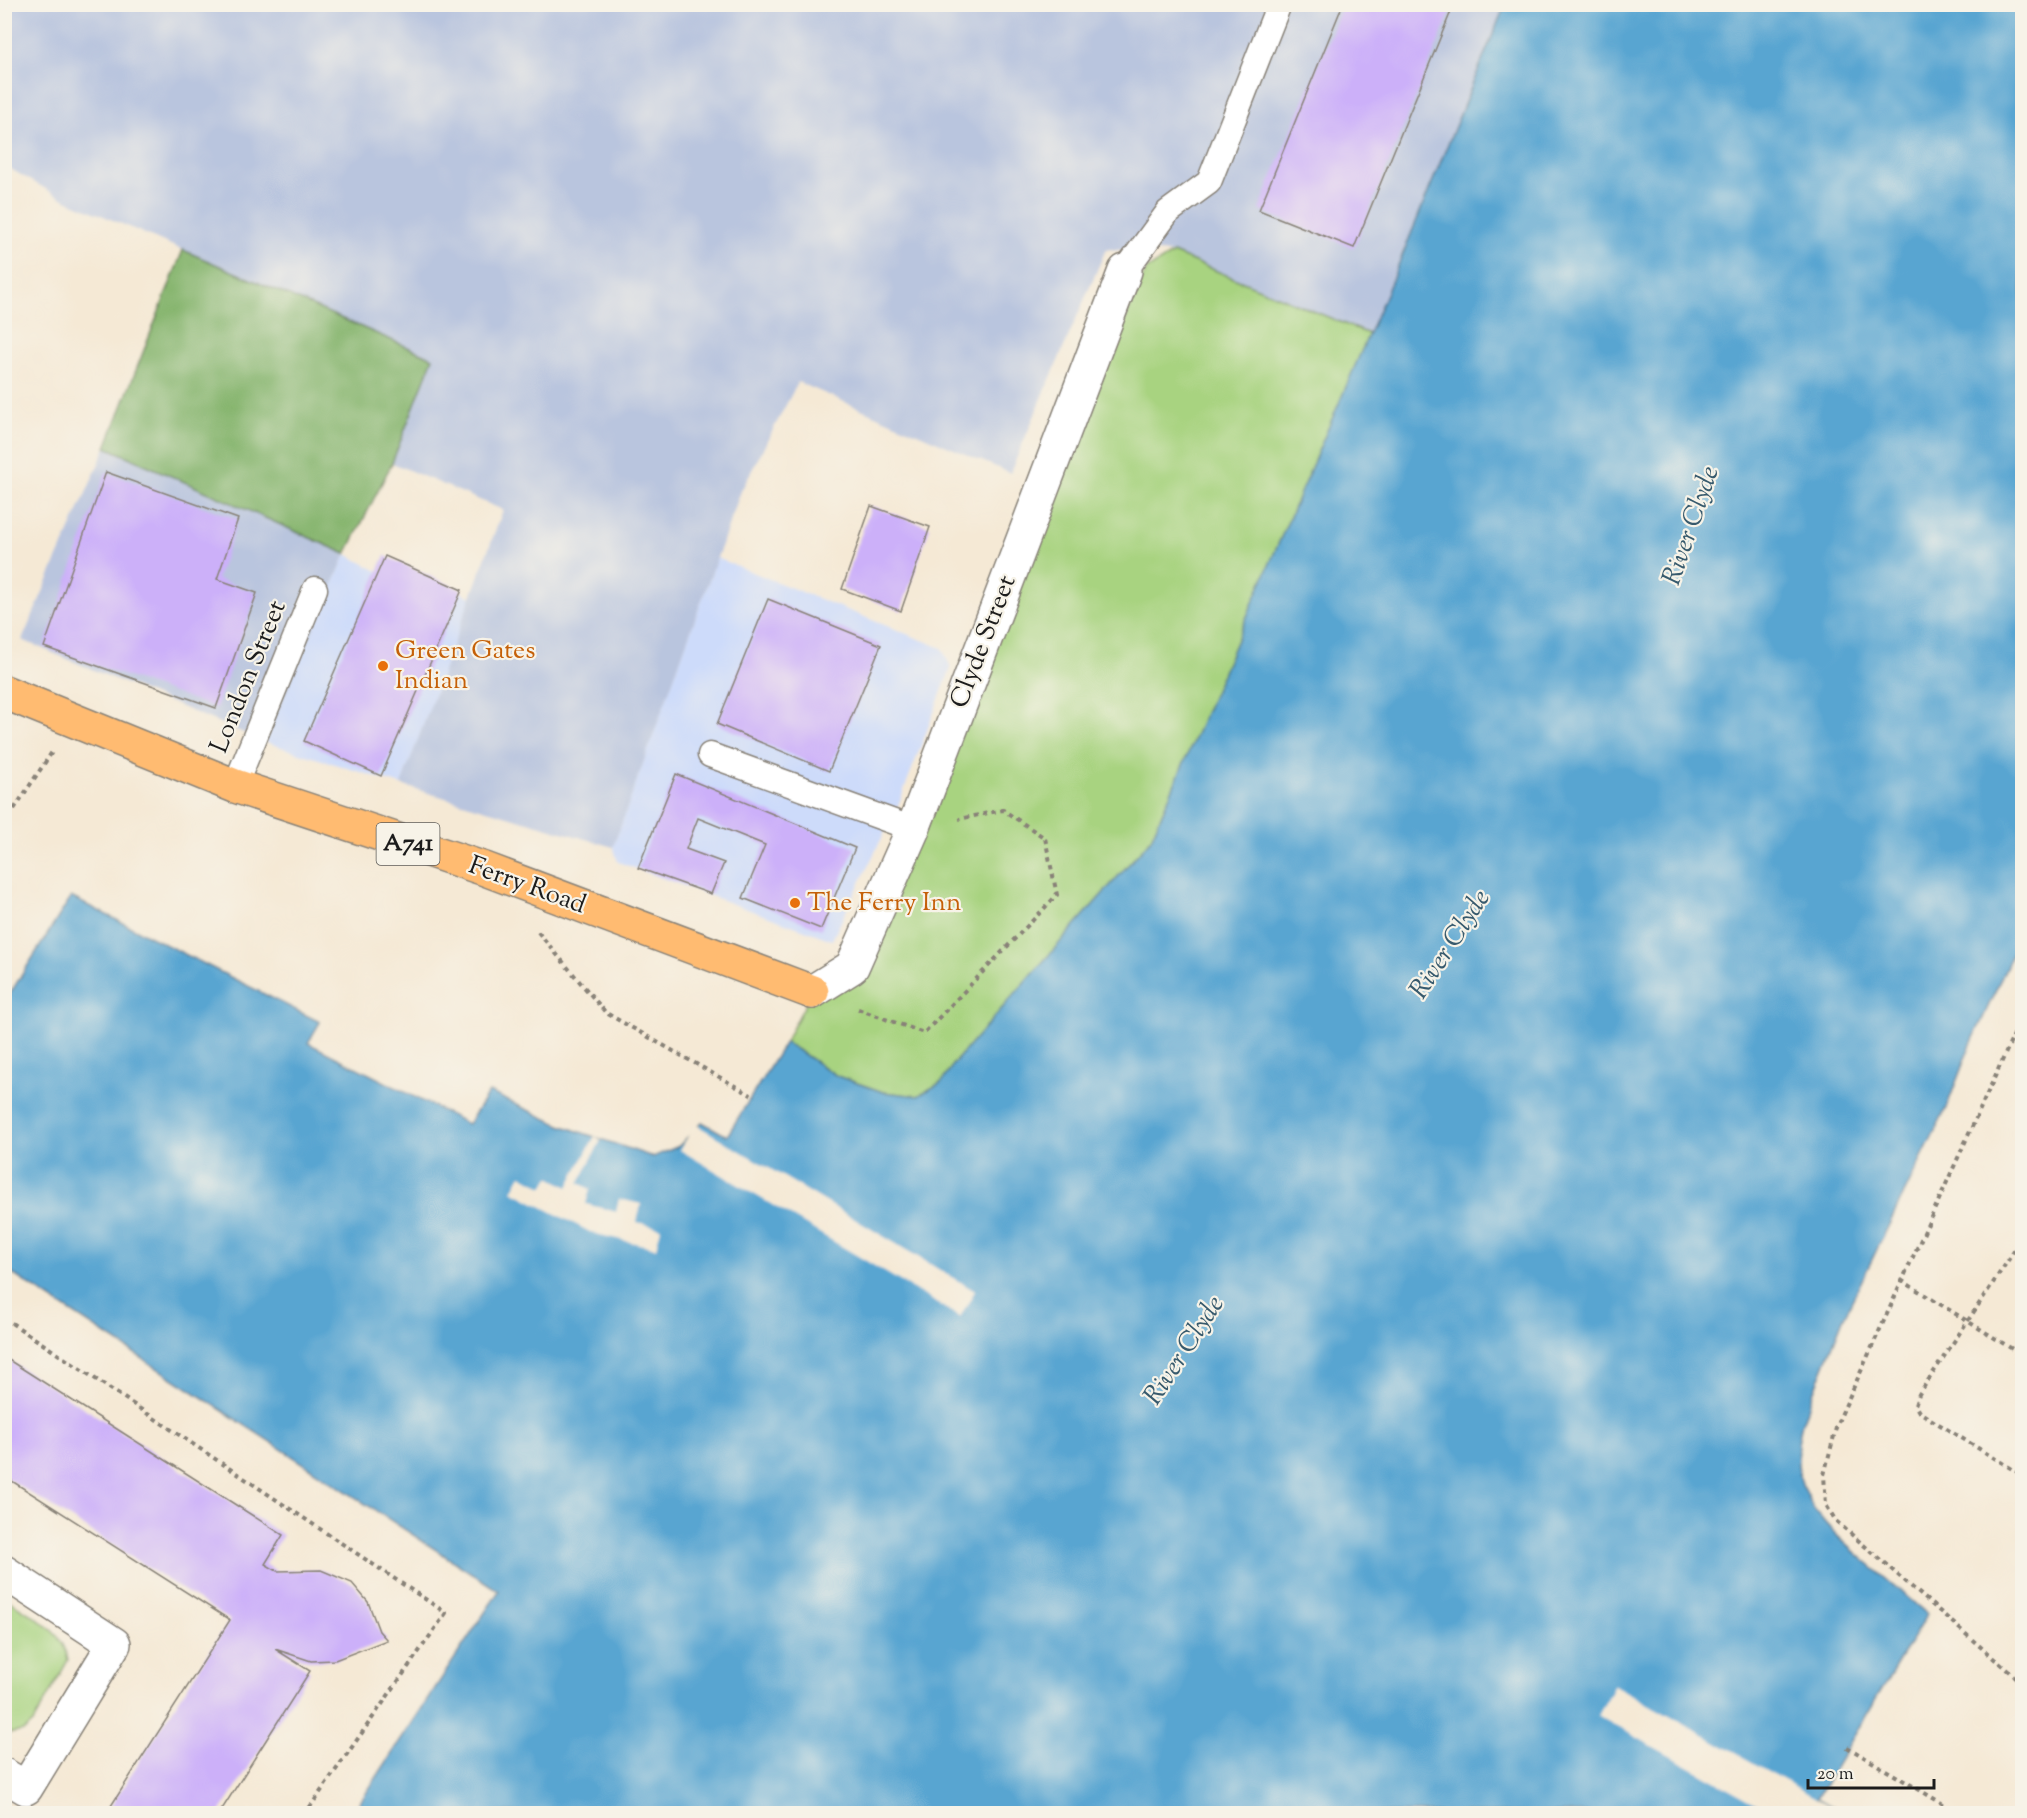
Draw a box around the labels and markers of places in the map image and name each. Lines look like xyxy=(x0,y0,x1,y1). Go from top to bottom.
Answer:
place label: Green Gates Indian xyxy=(395,633,535,700)
marker: Green Gates Indian xyxy=(376,659,390,673)
place label: The Ferry Inn xyxy=(807,885,961,922)
marker: The Ferry Inn xyxy=(788,896,802,910)

